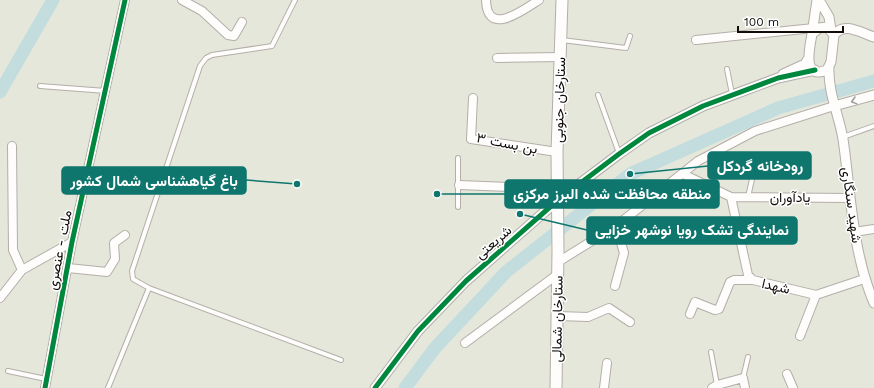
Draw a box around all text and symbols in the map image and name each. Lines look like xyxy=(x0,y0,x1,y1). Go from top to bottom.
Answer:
scale bar xyxy=(738,8,843,34)
text: 100 m xyxy=(744,15,779,29)
street label: ستارخان جنوبی xyxy=(550,57,569,143)
one-way arrow xyxy=(851,96,858,105)
street label: بن بست ۳ xyxy=(475,129,539,158)
callout: رودخانه گردکل xyxy=(708,152,811,179)
text: رودخانه گردکل xyxy=(717,157,803,175)
street label: شهید سنگاری xyxy=(838,166,865,244)
callout: باغ گیاهشناسی شمال کشور xyxy=(62,167,246,194)
text: باغ گیاهشناسی شمال کشور xyxy=(69,172,238,191)
callout: منطقه محافظت شده البرز مرکزی xyxy=(505,180,719,208)
text: منطقه محافظت شده البرز مرکزی xyxy=(513,185,711,203)
street label: یادآوران xyxy=(770,189,810,206)
street label: ملت - عنصری xyxy=(43,209,76,291)
callout: نمایندگی تشک رویا نوشهر خزایی xyxy=(587,217,797,244)
text: نمایندگی تشک رویا نوشهر خزایی xyxy=(595,221,789,239)
street label: شریعتی xyxy=(472,222,515,263)
street label: ستارخان شمالی xyxy=(548,275,567,363)
street label: شهدا xyxy=(760,275,792,298)

